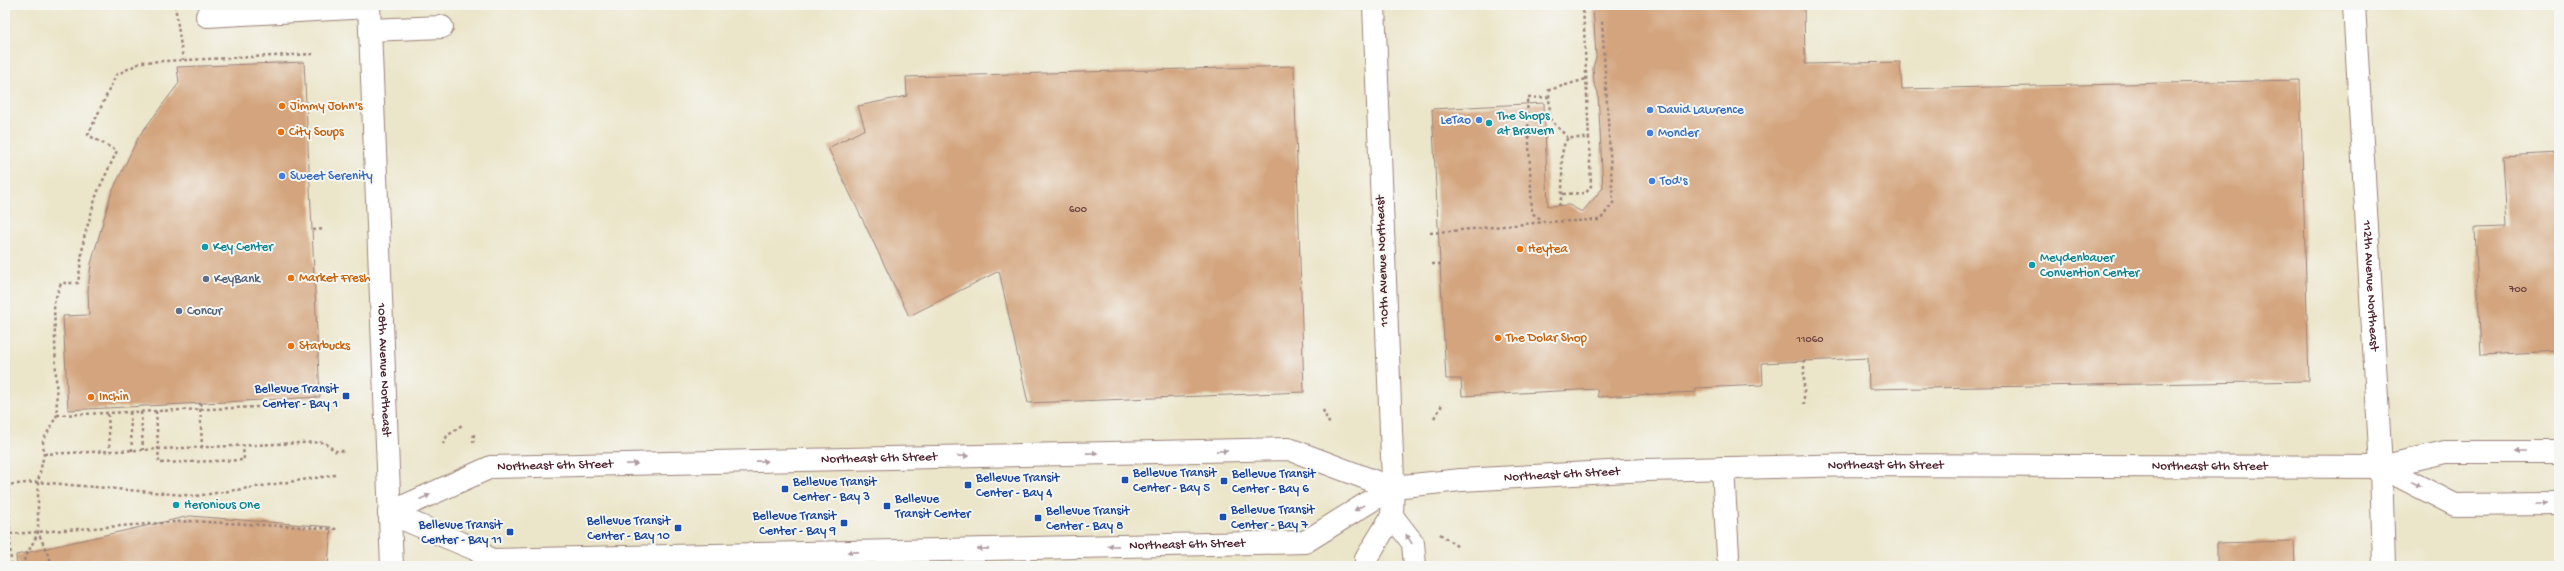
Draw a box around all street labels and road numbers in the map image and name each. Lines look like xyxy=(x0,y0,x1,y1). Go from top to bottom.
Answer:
street label: 110th Avenue Northeast xyxy=(1373,193,1393,328)
street label: 112th Avenue Northeast xyxy=(2359,219,2382,353)
street label: 108th Avenue Northeast xyxy=(374,302,394,438)
street label: Northeast 6th Street xyxy=(821,449,939,467)
street label: Northeast 6th Street xyxy=(497,457,615,474)
street label: Northeast 6th Street xyxy=(1828,457,1945,473)
street label: Northeast 6th Street xyxy=(2152,459,2269,474)
street label: Northeast 6th Street xyxy=(1504,464,1622,485)
street label: Northeast 6th Street xyxy=(1129,536,1247,553)

